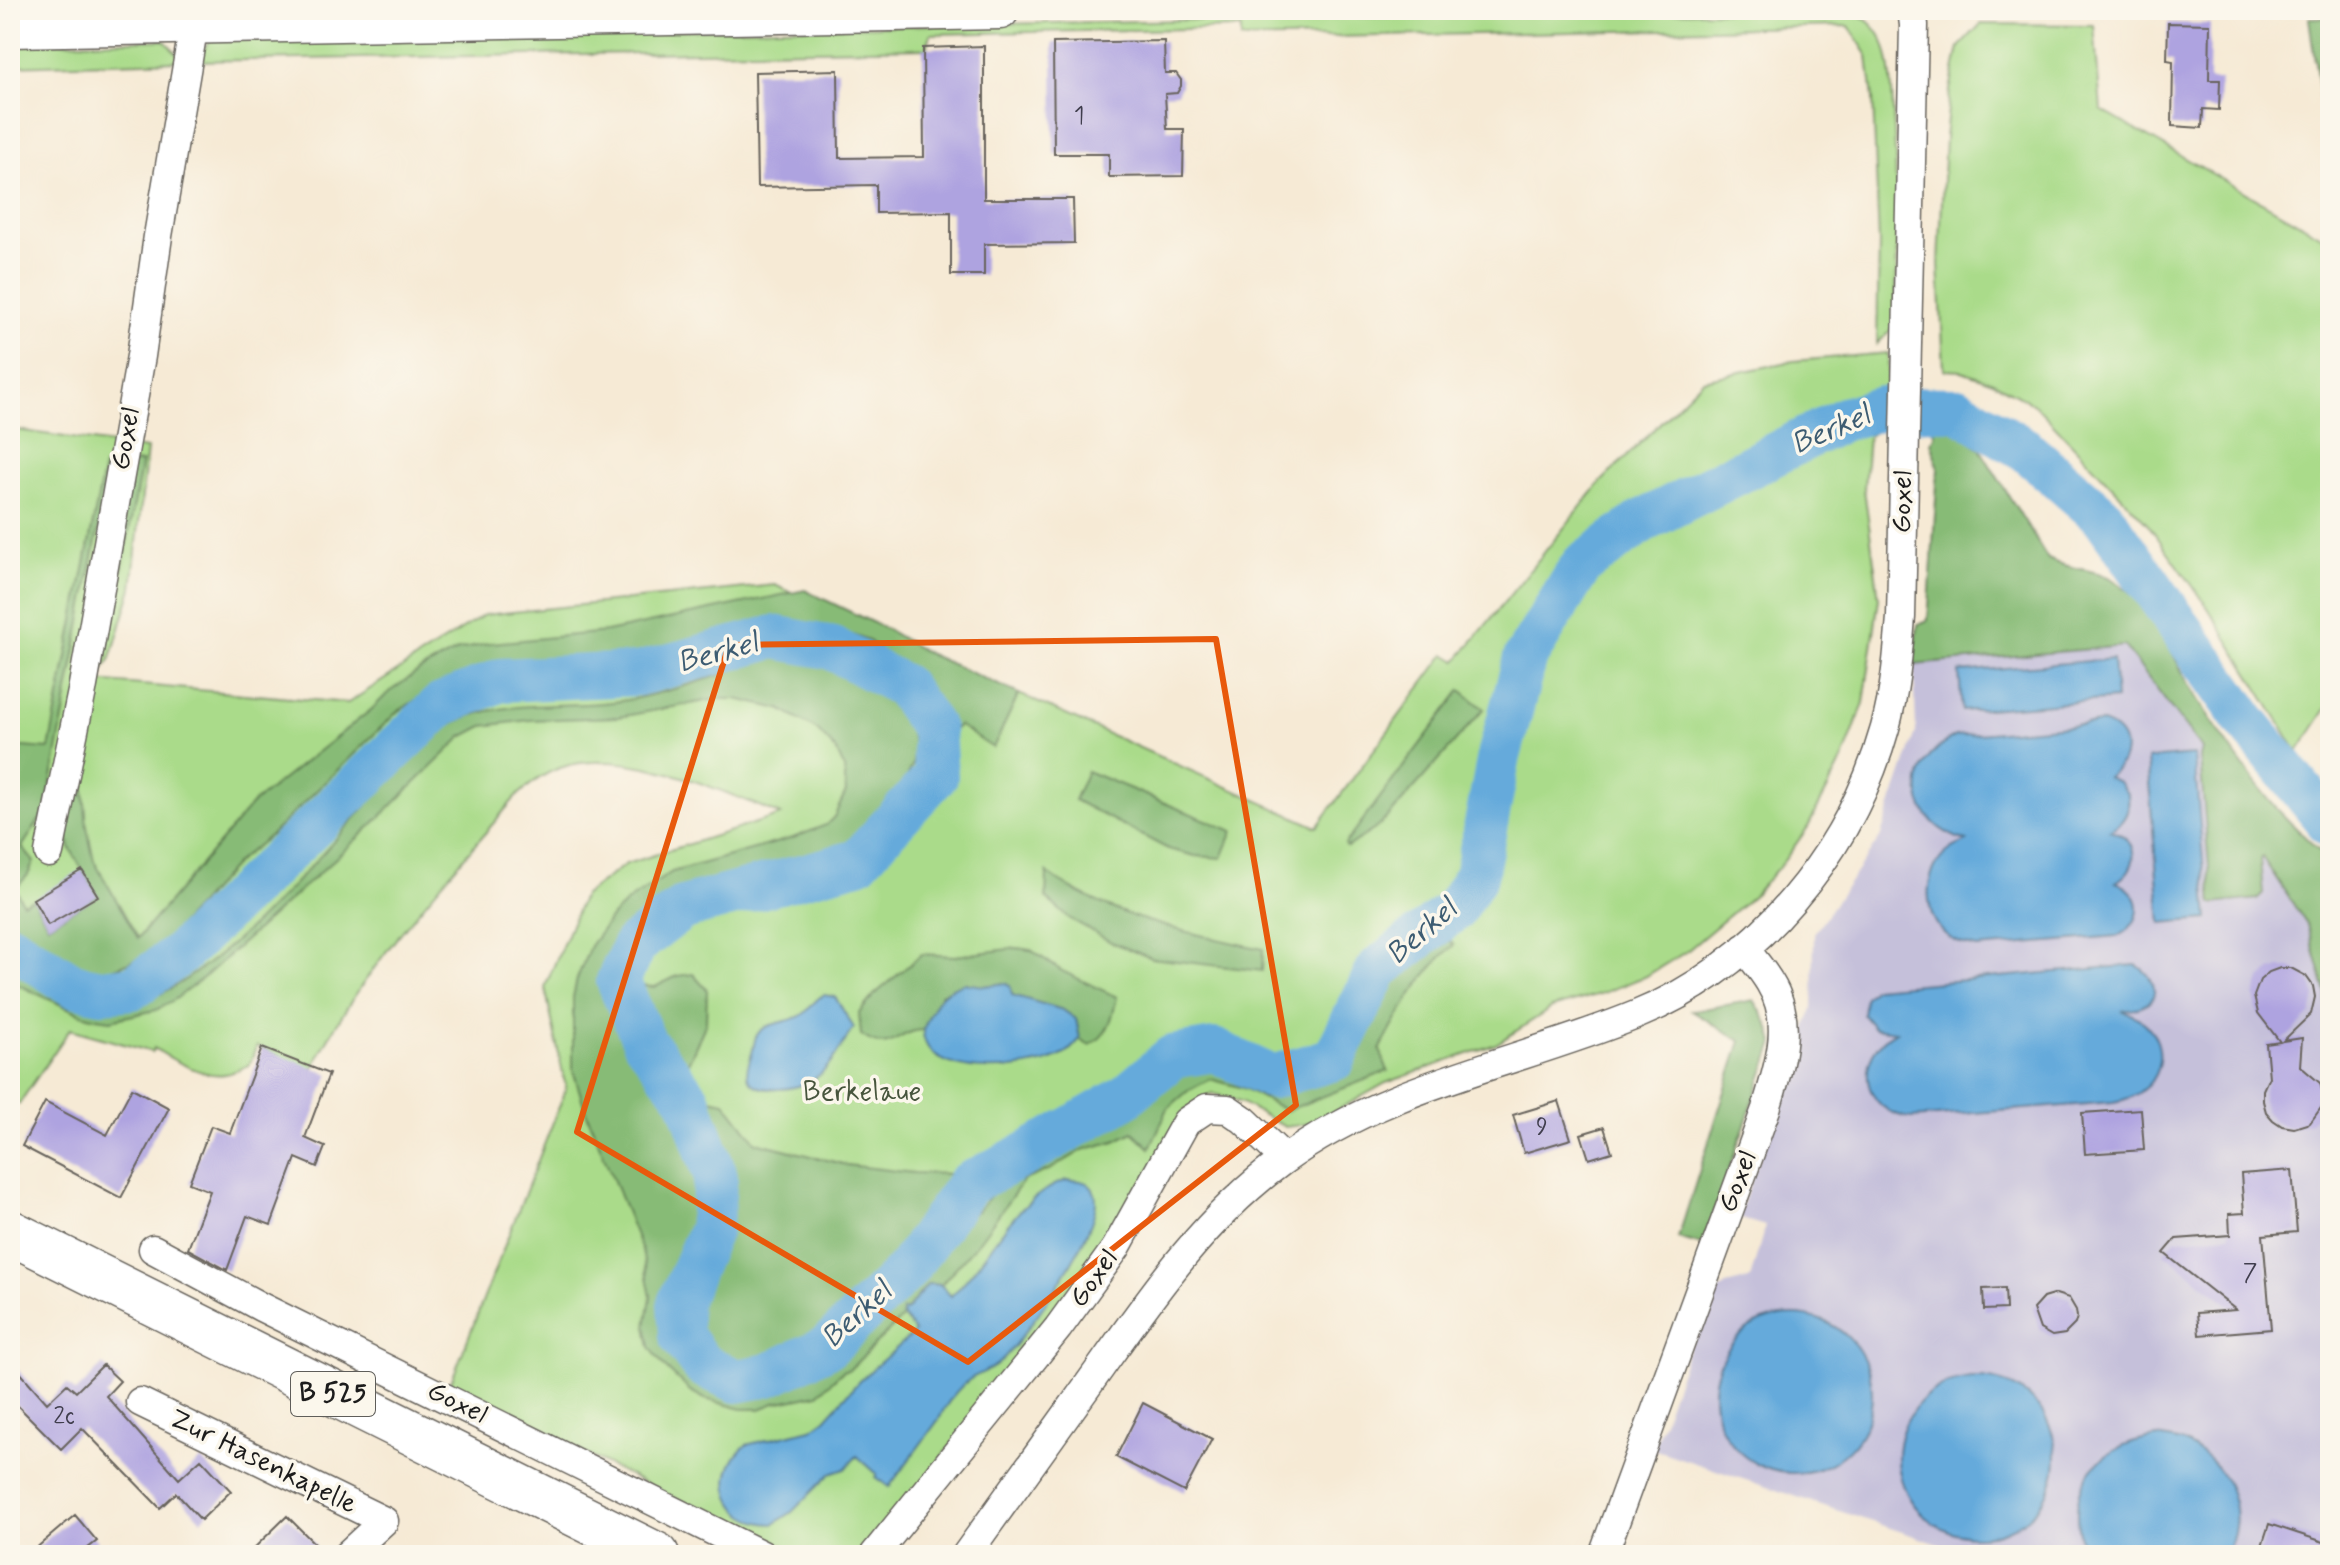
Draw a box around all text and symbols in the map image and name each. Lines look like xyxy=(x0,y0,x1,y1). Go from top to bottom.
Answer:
house number: 1 xyxy=(1074,101,1084,132)
water label: Berkel xyxy=(1786,395,1878,464)
street label: Goxel xyxy=(102,405,150,473)
street label: Goxel xyxy=(1884,470,1922,534)
water label: Berkel xyxy=(673,623,764,682)
water label: Berkel xyxy=(1378,889,1467,974)
park label: Berkelaue xyxy=(803,1074,921,1111)
house number: 9 xyxy=(1536,1112,1548,1143)
street label: Goxel xyxy=(1709,1146,1767,1218)
street label: Goxel xyxy=(1061,1243,1127,1315)
house number: 7 xyxy=(2243,1258,2257,1289)
water label: Berkel xyxy=(813,1272,902,1357)
road number: B 525 xyxy=(291,1372,375,1416)
street label: Goxel xyxy=(421,1373,493,1433)
house number: 2c xyxy=(53,1401,75,1432)
street label: Zur Hasenkapelle xyxy=(163,1401,363,1523)

